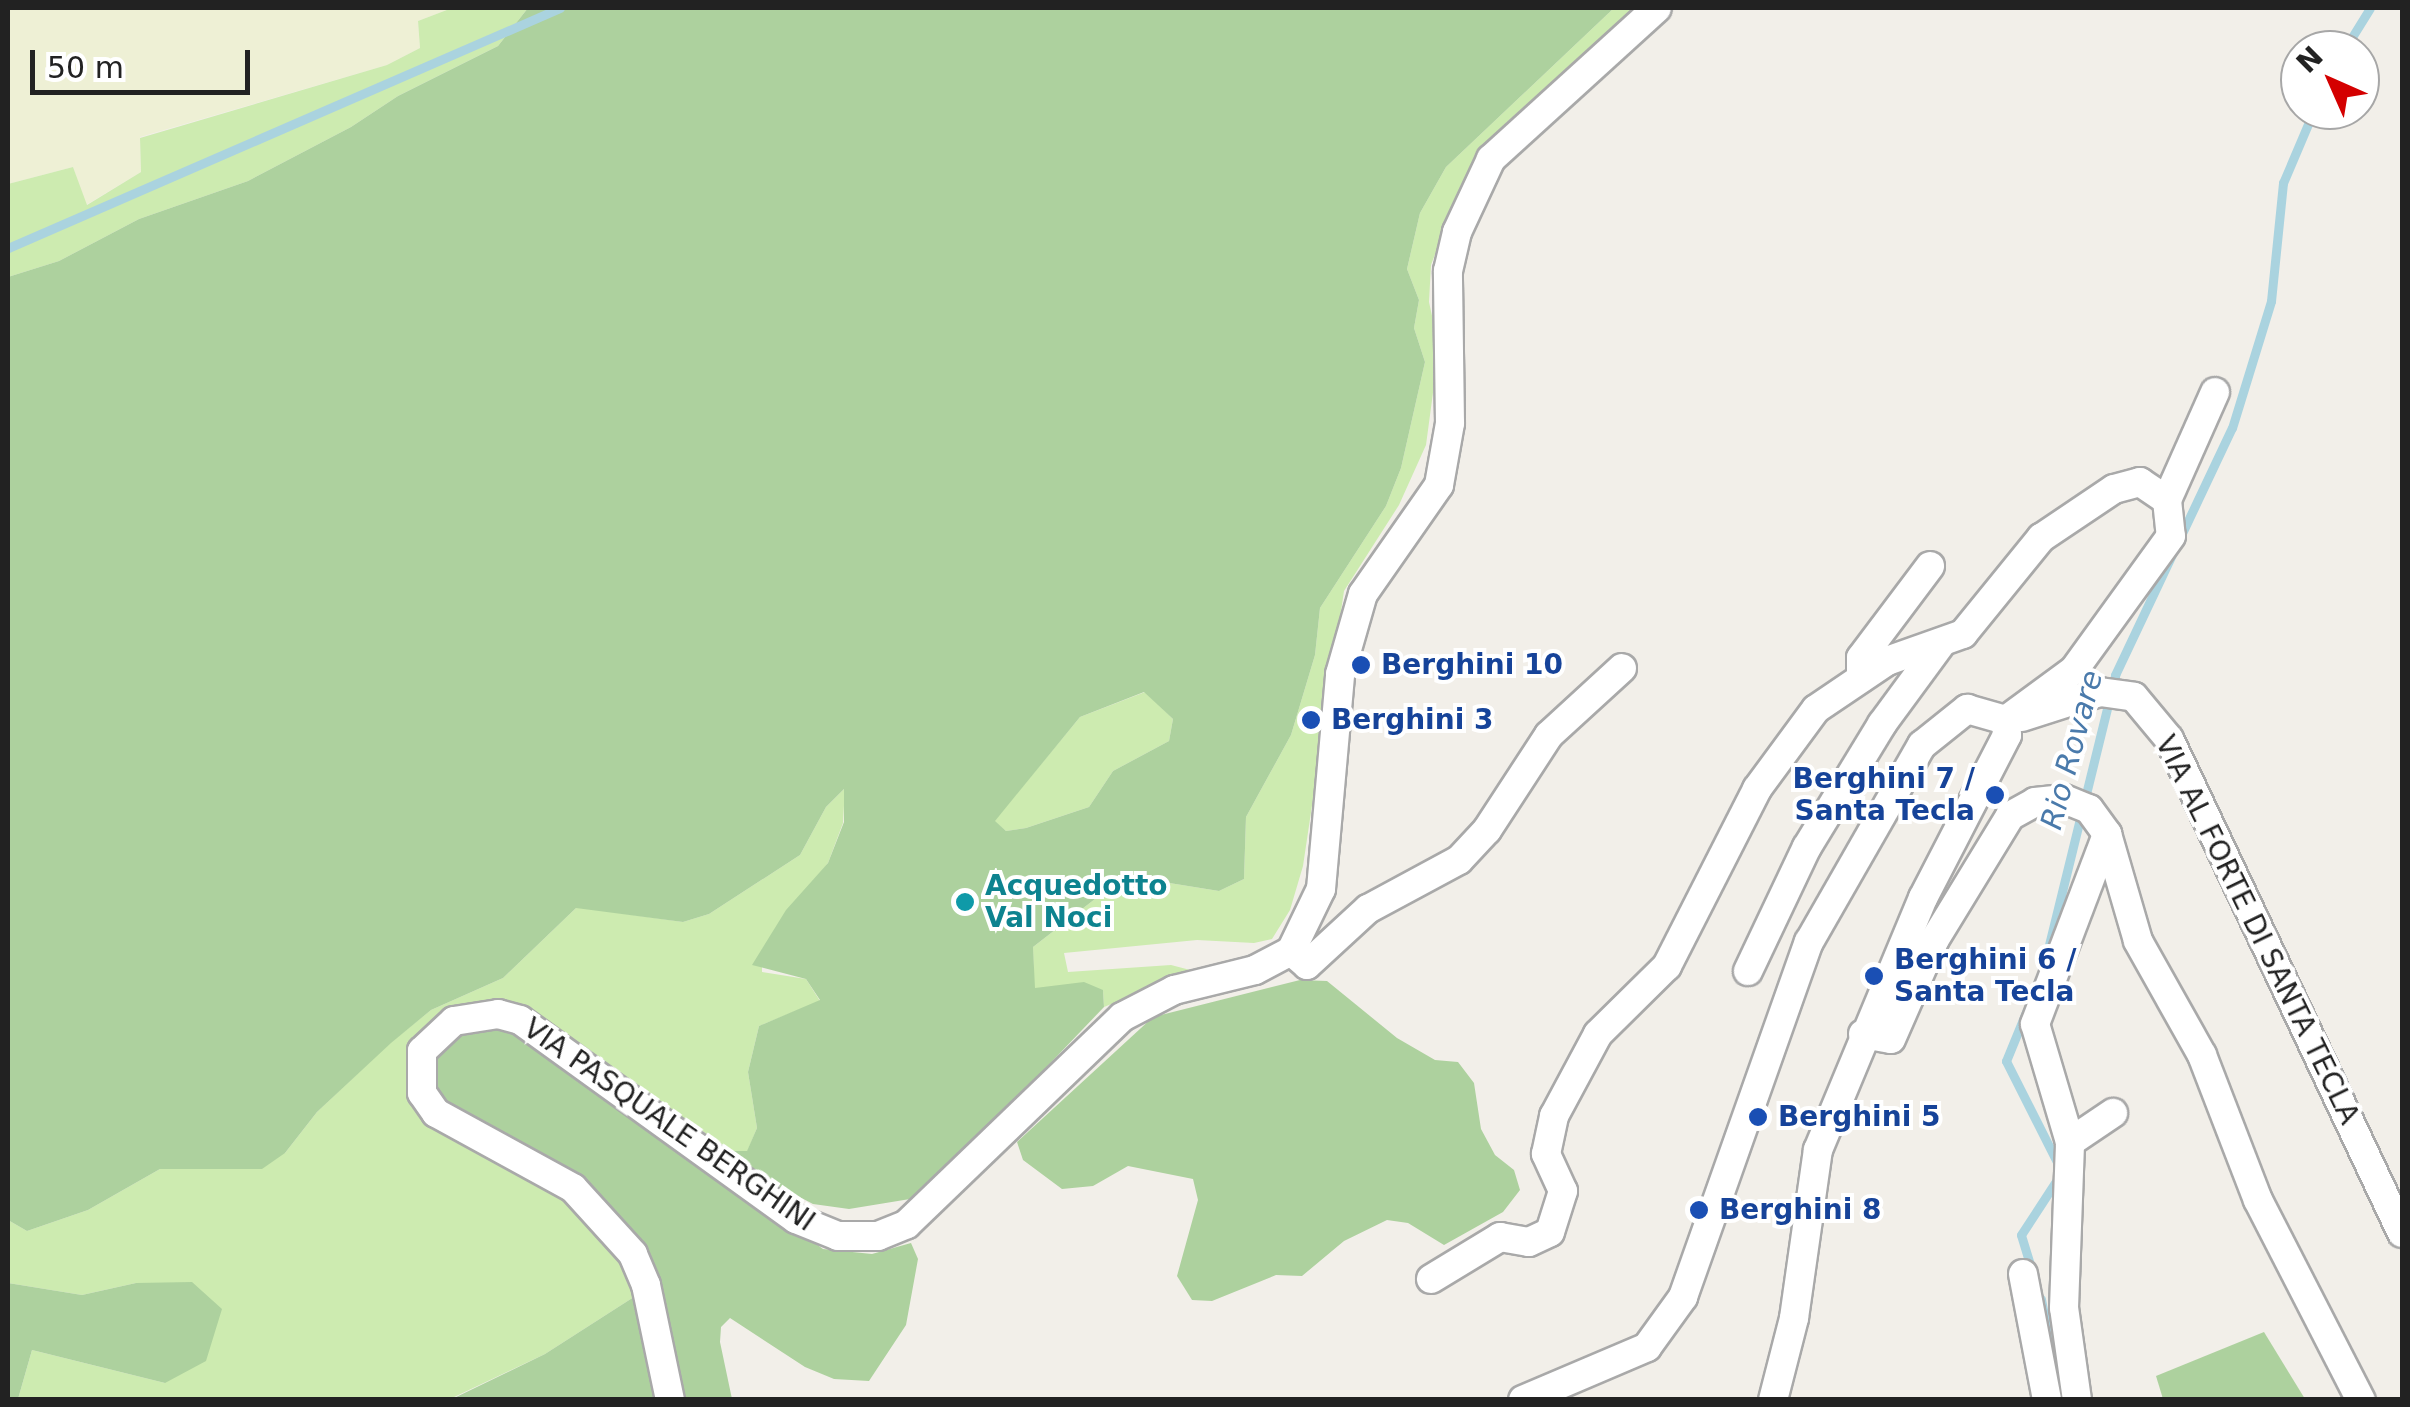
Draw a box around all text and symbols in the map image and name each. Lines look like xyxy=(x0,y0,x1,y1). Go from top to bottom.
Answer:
scale bar xyxy=(35,30,255,92)
north arrow xyxy=(2280,30,2380,130)
text: N xyxy=(2290,40,2330,80)
text: 50 m xyxy=(47,50,124,85)
place label: Berghini 10 xyxy=(1381,648,1563,682)
marker: Berghini 10 xyxy=(1350,654,1372,676)
water label: Rio Rovare xyxy=(2033,667,2111,833)
place label: Berghini 3 xyxy=(1331,703,1493,737)
marker: Berghini 3 xyxy=(1300,709,1322,731)
street label: VIA AL FORTE DI SANTA TECLA xyxy=(2148,730,2366,1130)
place label: Berghini 7 / Santa Tecla xyxy=(1793,762,1975,828)
marker: Berghini 7 / Santa Tecla xyxy=(1984,784,2006,806)
place label: Acquedotto Val Noci xyxy=(985,869,1168,935)
marker: Acquedotto Val Noci xyxy=(954,891,976,913)
place label: Berghini 6 / Santa Tecla xyxy=(1894,943,2076,1009)
marker: Berghini 6 / Santa Tecla xyxy=(1863,965,1885,987)
street label: VIA PASQUALE BERGHINI xyxy=(517,1011,821,1239)
place label: Berghini 5 xyxy=(1778,1100,1940,1134)
marker: Berghini 5 xyxy=(1747,1106,1769,1128)
place label: Berghini 8 xyxy=(1719,1193,1881,1227)
marker: Berghini 8 xyxy=(1688,1199,1710,1221)

